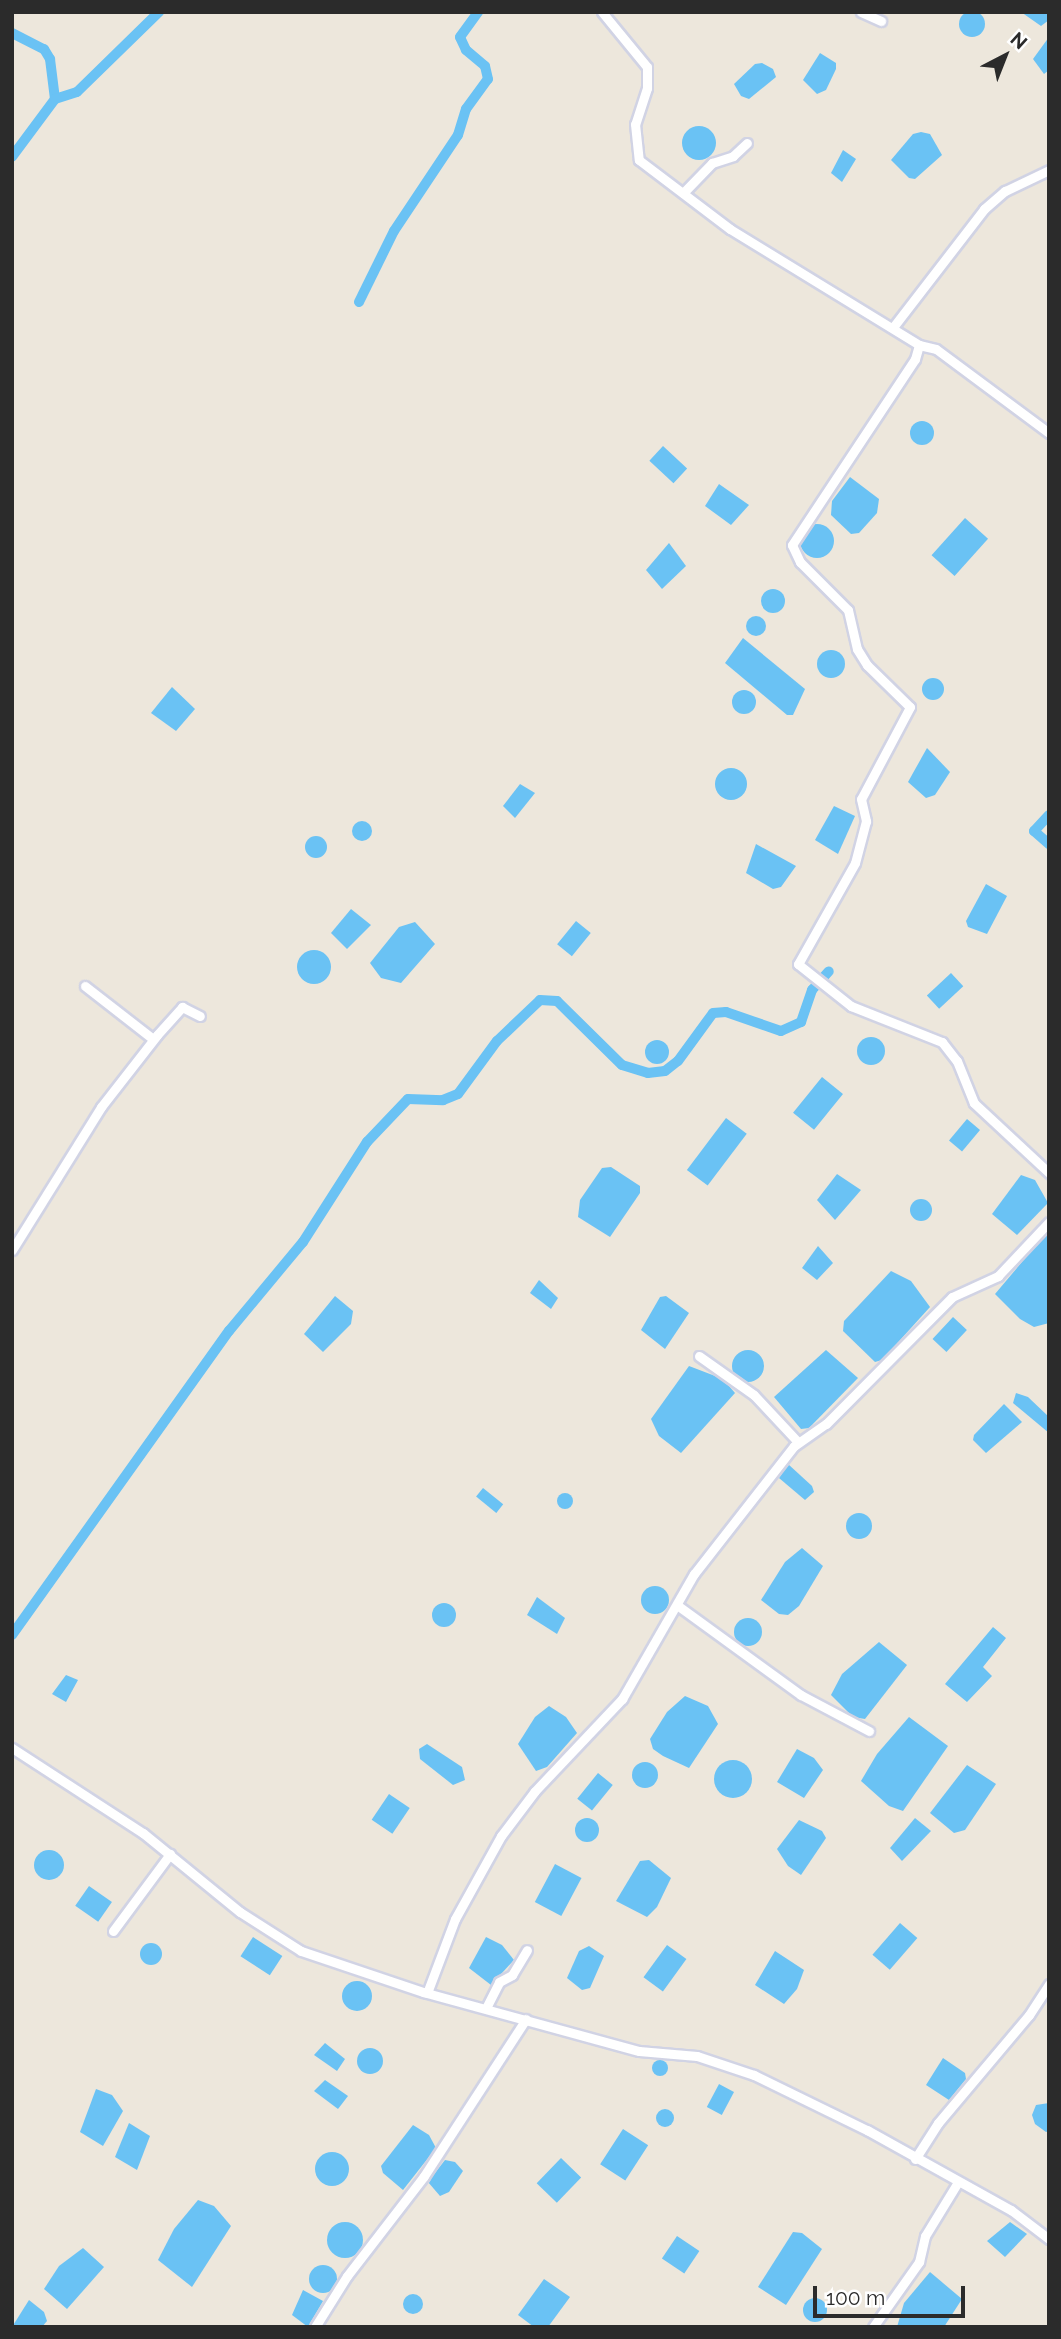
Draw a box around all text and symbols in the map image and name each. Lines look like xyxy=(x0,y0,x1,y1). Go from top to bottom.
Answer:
north arrow xyxy=(970,21,1040,91)
text: N xyxy=(1006,27,1032,53)
scale bar xyxy=(816,2272,968,2316)
text: 100 m xyxy=(826,2285,885,2310)

